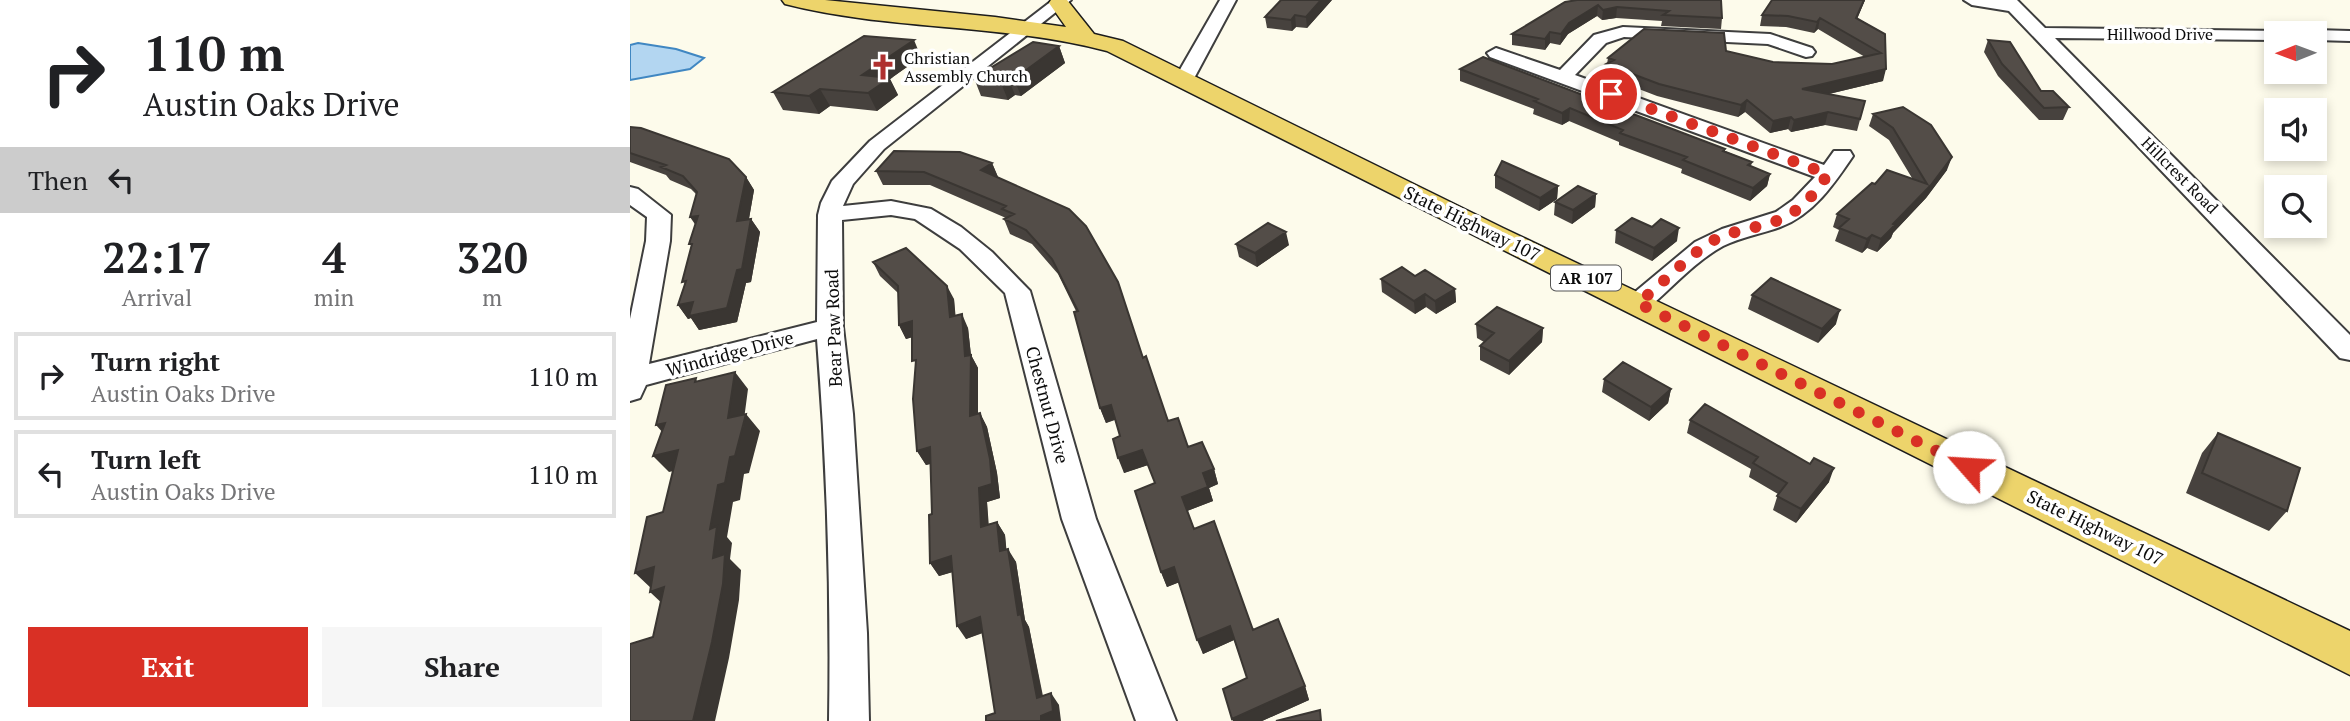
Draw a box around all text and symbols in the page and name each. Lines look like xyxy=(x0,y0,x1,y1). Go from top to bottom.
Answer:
text: 110 m xyxy=(143,20,285,85)
north arrow xyxy=(2264,21,2328,84)
map controls xyxy=(2264,21,2327,238)
street label: Hillwood Drive xyxy=(2107,23,2213,45)
icon: right xyxy=(28,28,119,119)
place label: Christian Assembly Church xyxy=(904,47,1029,87)
church icon: Christian Assembly Church xyxy=(868,52,898,82)
pin xyxy=(1581,64,1641,124)
icon: arrive xyxy=(1592,75,1630,113)
text: Austin Oaks Drive xyxy=(143,83,400,125)
button: sound xyxy=(2264,98,2327,161)
street label: Hillcrest Road xyxy=(2137,132,2223,218)
icon: left xyxy=(102,161,140,199)
text: Then xyxy=(28,163,88,197)
button: search xyxy=(2264,175,2327,238)
street label: State Highway 107 xyxy=(1400,180,1544,266)
text: 22:17 xyxy=(102,229,212,285)
text: 4 xyxy=(322,229,346,285)
text: 320 xyxy=(457,229,528,285)
road number: AR 107 xyxy=(1551,266,1621,290)
street label: Bear Paw Road xyxy=(819,269,847,387)
text: Arrival xyxy=(122,282,192,313)
text: min xyxy=(314,282,354,313)
text: m xyxy=(482,282,502,313)
street label: Windridge Drive xyxy=(663,324,796,382)
street label: Chestnut Drive xyxy=(1021,343,1075,466)
text: Turn right xyxy=(91,344,220,378)
icon: right xyxy=(32,357,70,395)
text: 110 m xyxy=(528,359,598,393)
text: Austin Oaks Drive xyxy=(91,378,275,409)
position arrow xyxy=(1932,430,2006,504)
text: Turn left xyxy=(91,442,201,476)
icon: left xyxy=(32,455,70,493)
text: 110 m xyxy=(528,457,598,491)
text: Austin Oaks Drive xyxy=(91,476,275,507)
street label: State Highway 107 xyxy=(2023,484,2167,570)
button: Exit xyxy=(28,627,308,707)
button: Share xyxy=(322,627,602,707)

